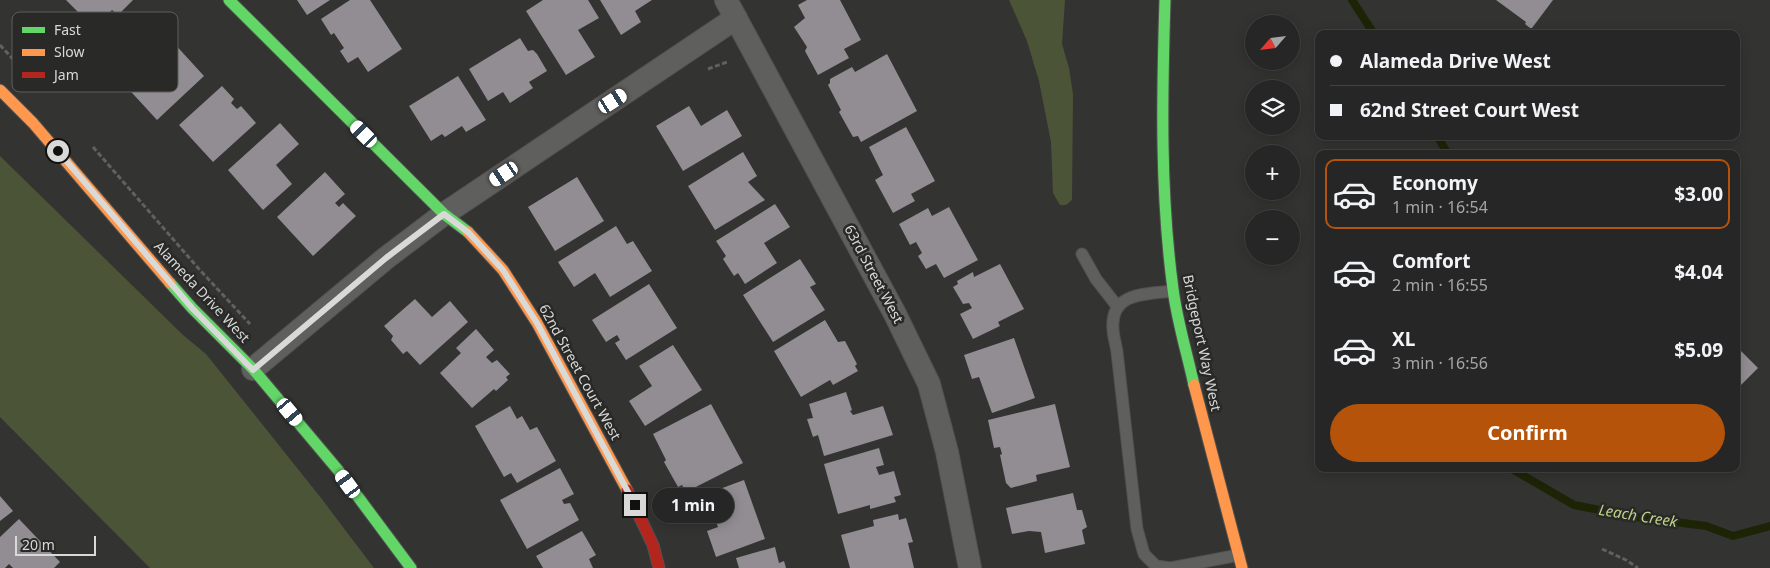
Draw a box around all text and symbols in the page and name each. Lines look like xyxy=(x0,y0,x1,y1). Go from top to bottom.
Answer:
legend xyxy=(12,12,178,92)
north arrow xyxy=(1245,15,1300,70)
map controls xyxy=(1245,15,1300,265)
text: Fast xyxy=(54,20,81,39)
text: Slow xyxy=(54,42,85,61)
text: Alameda Drive West xyxy=(1360,48,1551,74)
text: Jam xyxy=(52,65,79,84)
button: layers xyxy=(1245,80,1300,135)
car xyxy=(596,87,629,115)
text: 62nd Street Court West xyxy=(1360,97,1579,123)
car xyxy=(348,118,379,150)
route start xyxy=(47,140,69,162)
button: + xyxy=(1245,145,1300,200)
car xyxy=(487,159,520,189)
text: Economy xyxy=(1392,170,1478,196)
icon: car xyxy=(1332,172,1377,217)
text: $3.00 xyxy=(1674,181,1723,207)
text: 1 min · 16:54 xyxy=(1392,196,1488,218)
button: − xyxy=(1245,210,1300,265)
street label: 63rd Street West xyxy=(840,221,908,326)
street label: Alameda Drive West xyxy=(150,237,254,346)
text: Comfort xyxy=(1392,248,1471,274)
icon: car xyxy=(1332,250,1377,295)
text: $4.04 xyxy=(1674,259,1723,285)
street label: Bridgeport Way West xyxy=(1179,273,1226,413)
text: 2 min · 16:55 xyxy=(1392,274,1488,296)
street label: 62nd Street Court West xyxy=(535,300,626,443)
text: XL xyxy=(1392,326,1415,352)
icon: car xyxy=(1332,328,1377,373)
text: $5.09 xyxy=(1674,337,1723,363)
text: 3 min · 16:56 xyxy=(1392,352,1488,374)
car xyxy=(274,396,305,428)
button: Confirm xyxy=(1330,404,1725,462)
car xyxy=(333,467,362,501)
callout: 1 min xyxy=(652,488,735,522)
route end xyxy=(624,494,646,516)
text: 1 min xyxy=(671,494,715,516)
water label: Leach Creek xyxy=(1597,499,1680,531)
scale bar xyxy=(15,533,96,556)
text: 20 m xyxy=(22,535,55,554)

